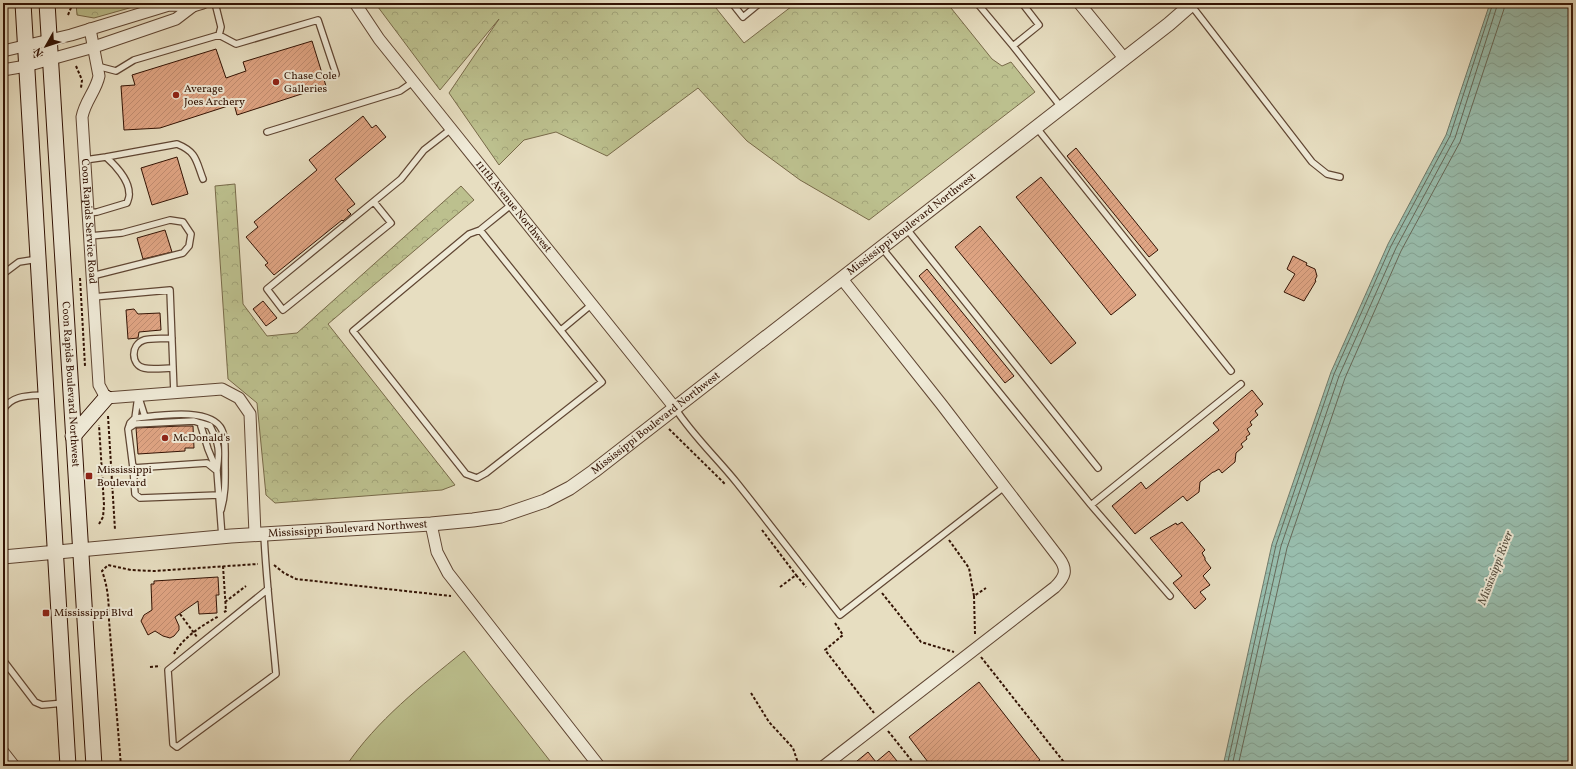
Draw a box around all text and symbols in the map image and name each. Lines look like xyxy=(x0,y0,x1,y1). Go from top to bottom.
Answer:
north arrow xyxy=(26,26,66,66)
text: N xyxy=(31,44,48,59)
place label: Chase Cole Galleries xyxy=(284,69,337,97)
marker: Chase Cole Galleries xyxy=(271,77,281,87)
place label: Average Joes Archery xyxy=(184,82,245,110)
marker: Average Joes Archery xyxy=(171,90,181,100)
street label: 111th Avenue Northwest xyxy=(472,157,555,256)
street label: Coon Rapids Service Road xyxy=(77,158,100,285)
street label: Mississippi Boulevard Northwest xyxy=(844,169,979,279)
street label: Coon Rapids Boulevard Northwest xyxy=(58,301,83,468)
street label: Mississippi Boulevard Northwest xyxy=(588,368,723,478)
place label: McDonald's xyxy=(173,431,231,446)
marker: McDonald's xyxy=(160,433,170,443)
place label: Mississippi Boulevard xyxy=(97,463,152,491)
marker: Mississippi Boulevard xyxy=(84,471,94,481)
street label: Mississippi Boulevard Northwest xyxy=(268,517,428,541)
water label: Mississippi River xyxy=(1474,528,1518,608)
place label: Mississippi Blvd xyxy=(54,606,133,621)
marker: Mississippi Blvd xyxy=(41,608,51,618)

